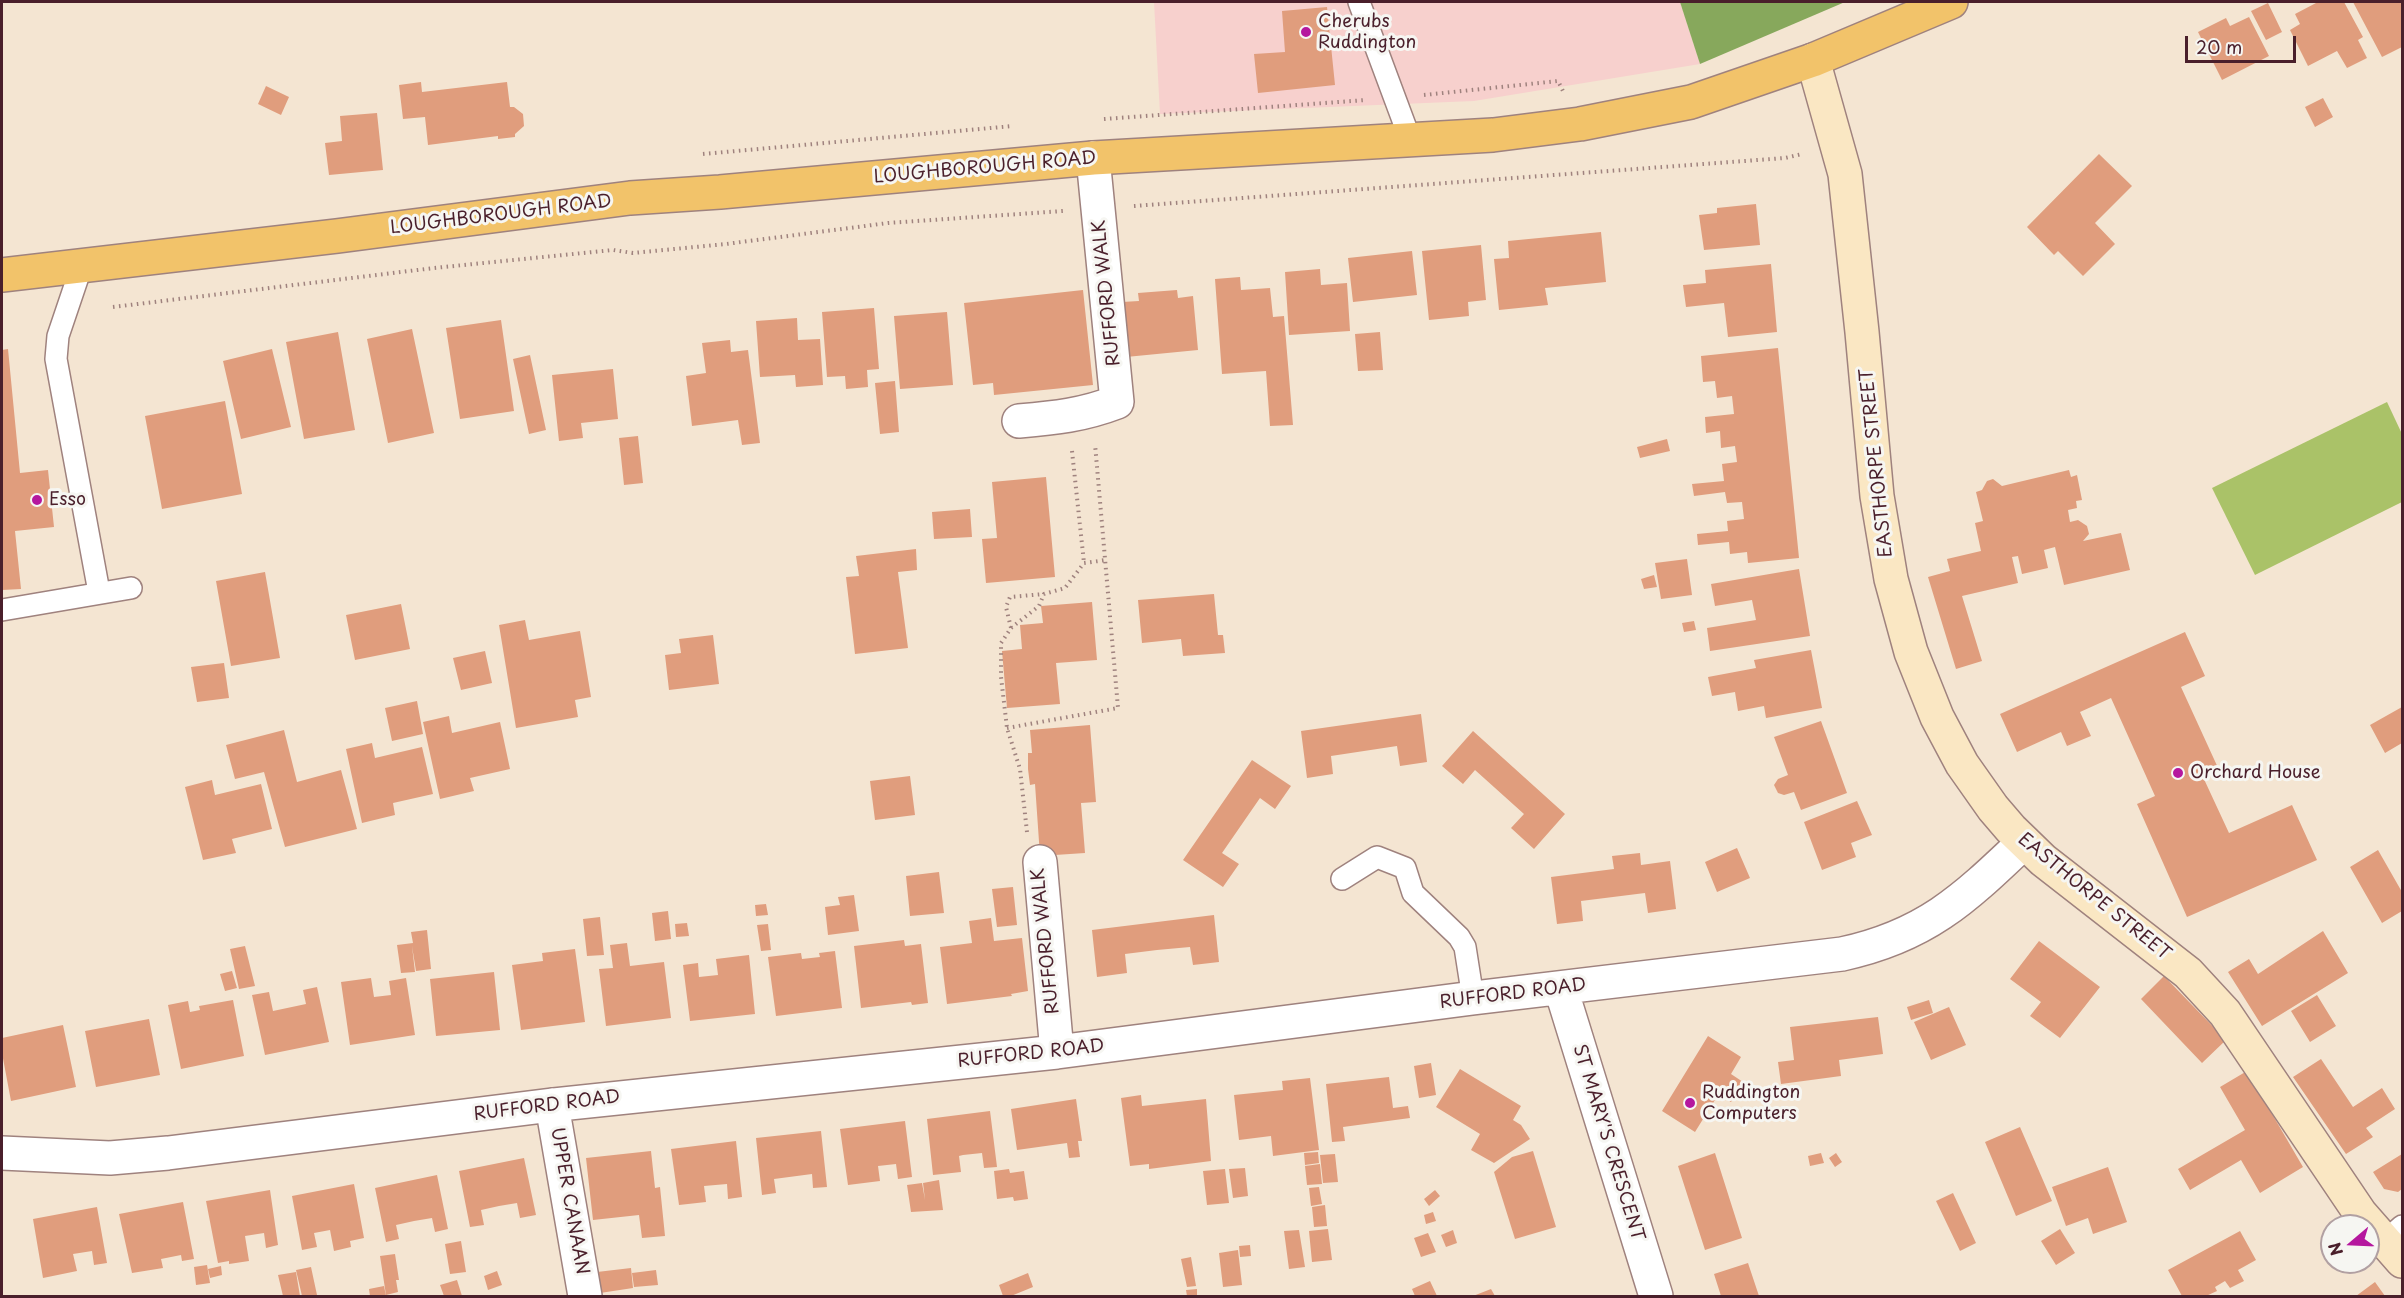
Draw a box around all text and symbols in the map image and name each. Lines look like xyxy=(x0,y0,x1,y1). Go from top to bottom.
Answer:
place label: Cherubs Ruddington xyxy=(1318,11,1416,54)
scale bar xyxy=(2188,24,2299,62)
marker: Cherubs Ruddington xyxy=(1299,25,1313,39)
text: 20 m xyxy=(2196,33,2242,60)
street label: LOUGHBOROUGH ROAD xyxy=(873,148,1097,188)
street label: LOUGHBOROUGH ROAD xyxy=(389,191,613,239)
street label: RUFFORD WALK xyxy=(1089,219,1125,367)
street label: EASTHORPE STREET xyxy=(1856,367,1898,559)
place label: Esso xyxy=(49,489,86,511)
marker: Esso xyxy=(30,493,44,507)
place label: Orchard House xyxy=(2190,762,2321,784)
marker: Orchard House xyxy=(2171,766,2185,780)
street label: EASTHORPE STREET xyxy=(2013,829,2175,965)
street label: RUFFORD WALK xyxy=(1028,867,1064,1015)
street label: RUFFORD ROAD xyxy=(1439,974,1587,1014)
street label: RUFFORD ROAD xyxy=(957,1036,1105,1072)
street label: ST MARY'S CRESCENT xyxy=(1568,1042,1648,1244)
place label: Ruddington Computers xyxy=(1702,1082,1800,1124)
street label: RUFFORD ROAD xyxy=(473,1086,621,1126)
marker: Ruddington Computers xyxy=(1683,1096,1697,1110)
street label: UPPER CANAAN xyxy=(545,1126,593,1276)
north arrow xyxy=(2320,1214,2380,1274)
text: N xyxy=(2321,1239,2348,1259)

